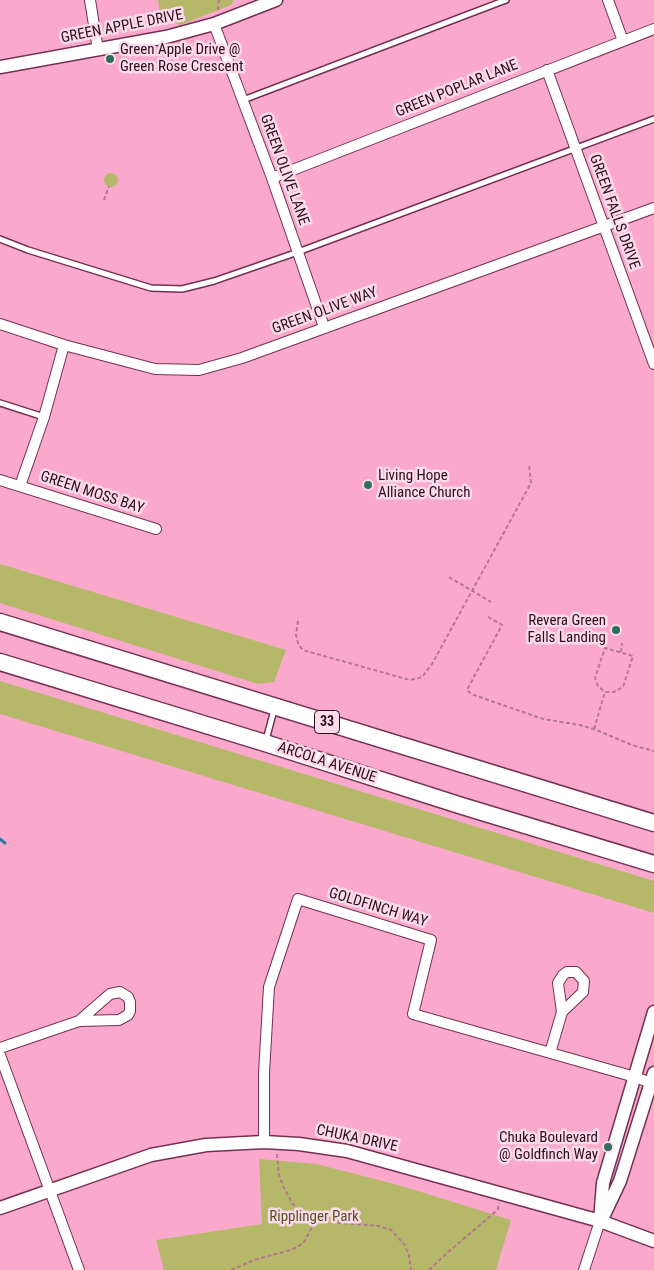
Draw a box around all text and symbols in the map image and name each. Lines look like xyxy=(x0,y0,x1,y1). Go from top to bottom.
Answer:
street label: GREEN APPLE DRIVE xyxy=(59,6,185,48)
place label: Green Apple Drive @ Green Rose Crescent xyxy=(120,41,243,76)
marker: Green Apple Drive @ Green Rose Crescent xyxy=(104,53,116,65)
street label: GREEN POPLAR LANE xyxy=(393,56,521,122)
street label: GREEN OLIVE LANE xyxy=(256,112,312,228)
street label: GREEN FALLS DRIVE xyxy=(585,152,643,272)
street label: GREEN OLIVE WAY xyxy=(270,284,380,338)
place label: Living Hope Alliance Church xyxy=(378,467,470,502)
street label: GREEN MOSS BAY xyxy=(38,468,146,518)
marker: Living Hope Alliance Church xyxy=(362,479,374,491)
place label: Revera Green Falls Landing xyxy=(528,612,606,647)
marker: Revera Green Falls Landing xyxy=(610,624,622,636)
road number: 33 xyxy=(314,710,340,734)
street label: ARCOLA AVENUE xyxy=(275,739,379,787)
street label: GOLDFINCH WAY xyxy=(327,884,429,932)
street label: CHUKA DRIVE xyxy=(315,1122,399,1156)
place label: Chuka Boulevard @ Goldfinch Way xyxy=(499,1129,598,1164)
marker: Chuka Boulevard @ Goldfinch Way xyxy=(602,1141,614,1153)
park label: Ripplinger Park xyxy=(269,1208,359,1226)

